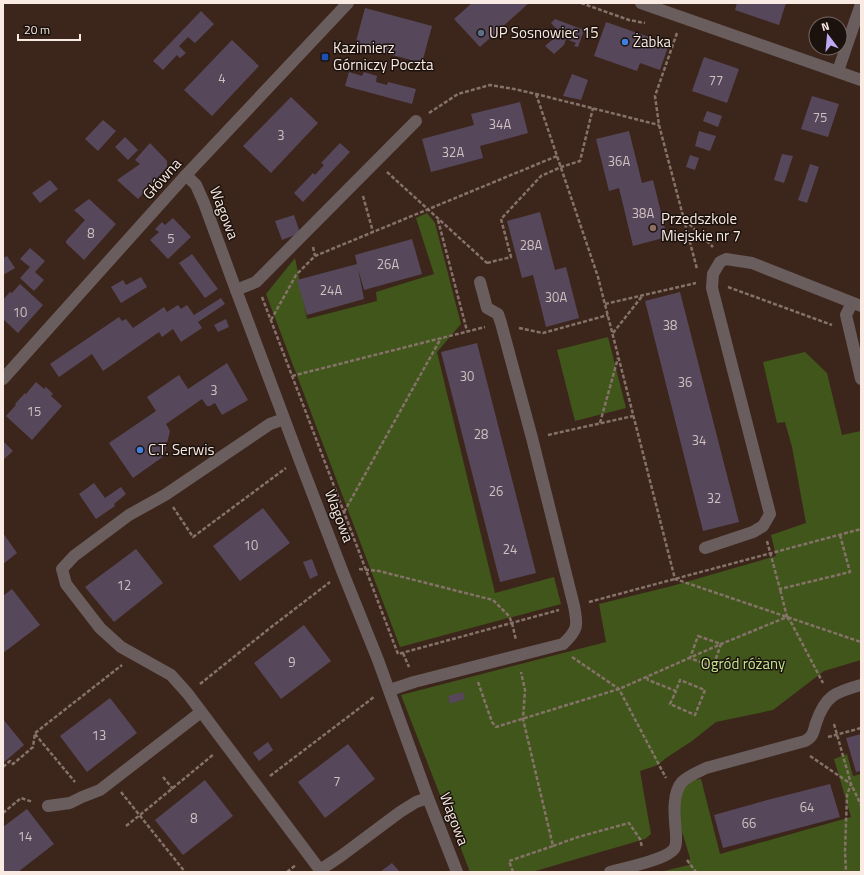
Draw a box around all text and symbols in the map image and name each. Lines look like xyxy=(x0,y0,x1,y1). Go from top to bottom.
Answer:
scale bar xyxy=(18,16,80,42)
north arrow xyxy=(808,16,848,56)
text: N xyxy=(819,18,831,35)
text: 20 m xyxy=(24,20,50,39)
place label: UP Sosnowiec 15 xyxy=(489,21,599,44)
marker: UP Sosnowiec 15 xyxy=(476,28,486,38)
place label: Żabka xyxy=(633,30,672,53)
place label: Kazimierz Górniczy Poczta xyxy=(333,36,434,76)
marker: Żabka xyxy=(620,37,630,47)
marker: Kazimierz Górniczy Poczta xyxy=(320,52,330,62)
house number: 4 xyxy=(218,68,226,88)
house number: 77 xyxy=(709,70,723,90)
house number: 75 xyxy=(813,107,827,127)
house number: 34A xyxy=(489,114,511,134)
house number: 3 xyxy=(277,125,285,145)
house number: 32A xyxy=(442,142,464,162)
house number: 36A xyxy=(608,151,630,171)
street label: Główna xyxy=(137,153,187,204)
street label: Wagowa xyxy=(204,183,245,243)
house number: 38A xyxy=(632,203,654,223)
place label: Przedszkole Miejskie nr 7 xyxy=(661,207,741,247)
house number: 8 xyxy=(87,223,95,243)
marker: Przedszkole Miejskie nr 7 xyxy=(648,223,658,233)
house number: 5 xyxy=(167,228,175,248)
house number: 28A xyxy=(520,235,542,255)
house number: 26A xyxy=(377,254,399,274)
house number: 24A xyxy=(320,280,342,300)
house number: 30A xyxy=(545,287,567,307)
house number: 10 xyxy=(13,302,27,322)
house number: 38 xyxy=(663,315,677,335)
house number: 30 xyxy=(460,366,474,386)
house number: 36 xyxy=(678,372,692,392)
house number: 3 xyxy=(210,380,218,400)
house number: 15 xyxy=(27,401,41,421)
house number: 28 xyxy=(474,424,488,444)
house number: 34 xyxy=(692,430,706,450)
place label: C.T. Serwis xyxy=(148,438,215,461)
marker: C.T. Serwis xyxy=(135,445,145,455)
house number: 26 xyxy=(489,481,503,501)
street label: Wagowa xyxy=(319,486,360,546)
house number: 32 xyxy=(707,488,721,508)
house number: 10 xyxy=(244,535,258,555)
house number: 24 xyxy=(503,539,517,559)
house number: 12 xyxy=(117,575,131,595)
house number: 9 xyxy=(288,652,296,672)
park label: Ogród różany xyxy=(701,652,785,675)
house number: 13 xyxy=(92,725,106,745)
house number: 7 xyxy=(333,771,341,791)
street label: Wagowa xyxy=(434,789,475,849)
house number: 64 xyxy=(800,797,814,817)
house number: 8 xyxy=(190,808,198,828)
house number: 66 xyxy=(742,813,756,833)
house number: 14 xyxy=(18,826,32,846)

